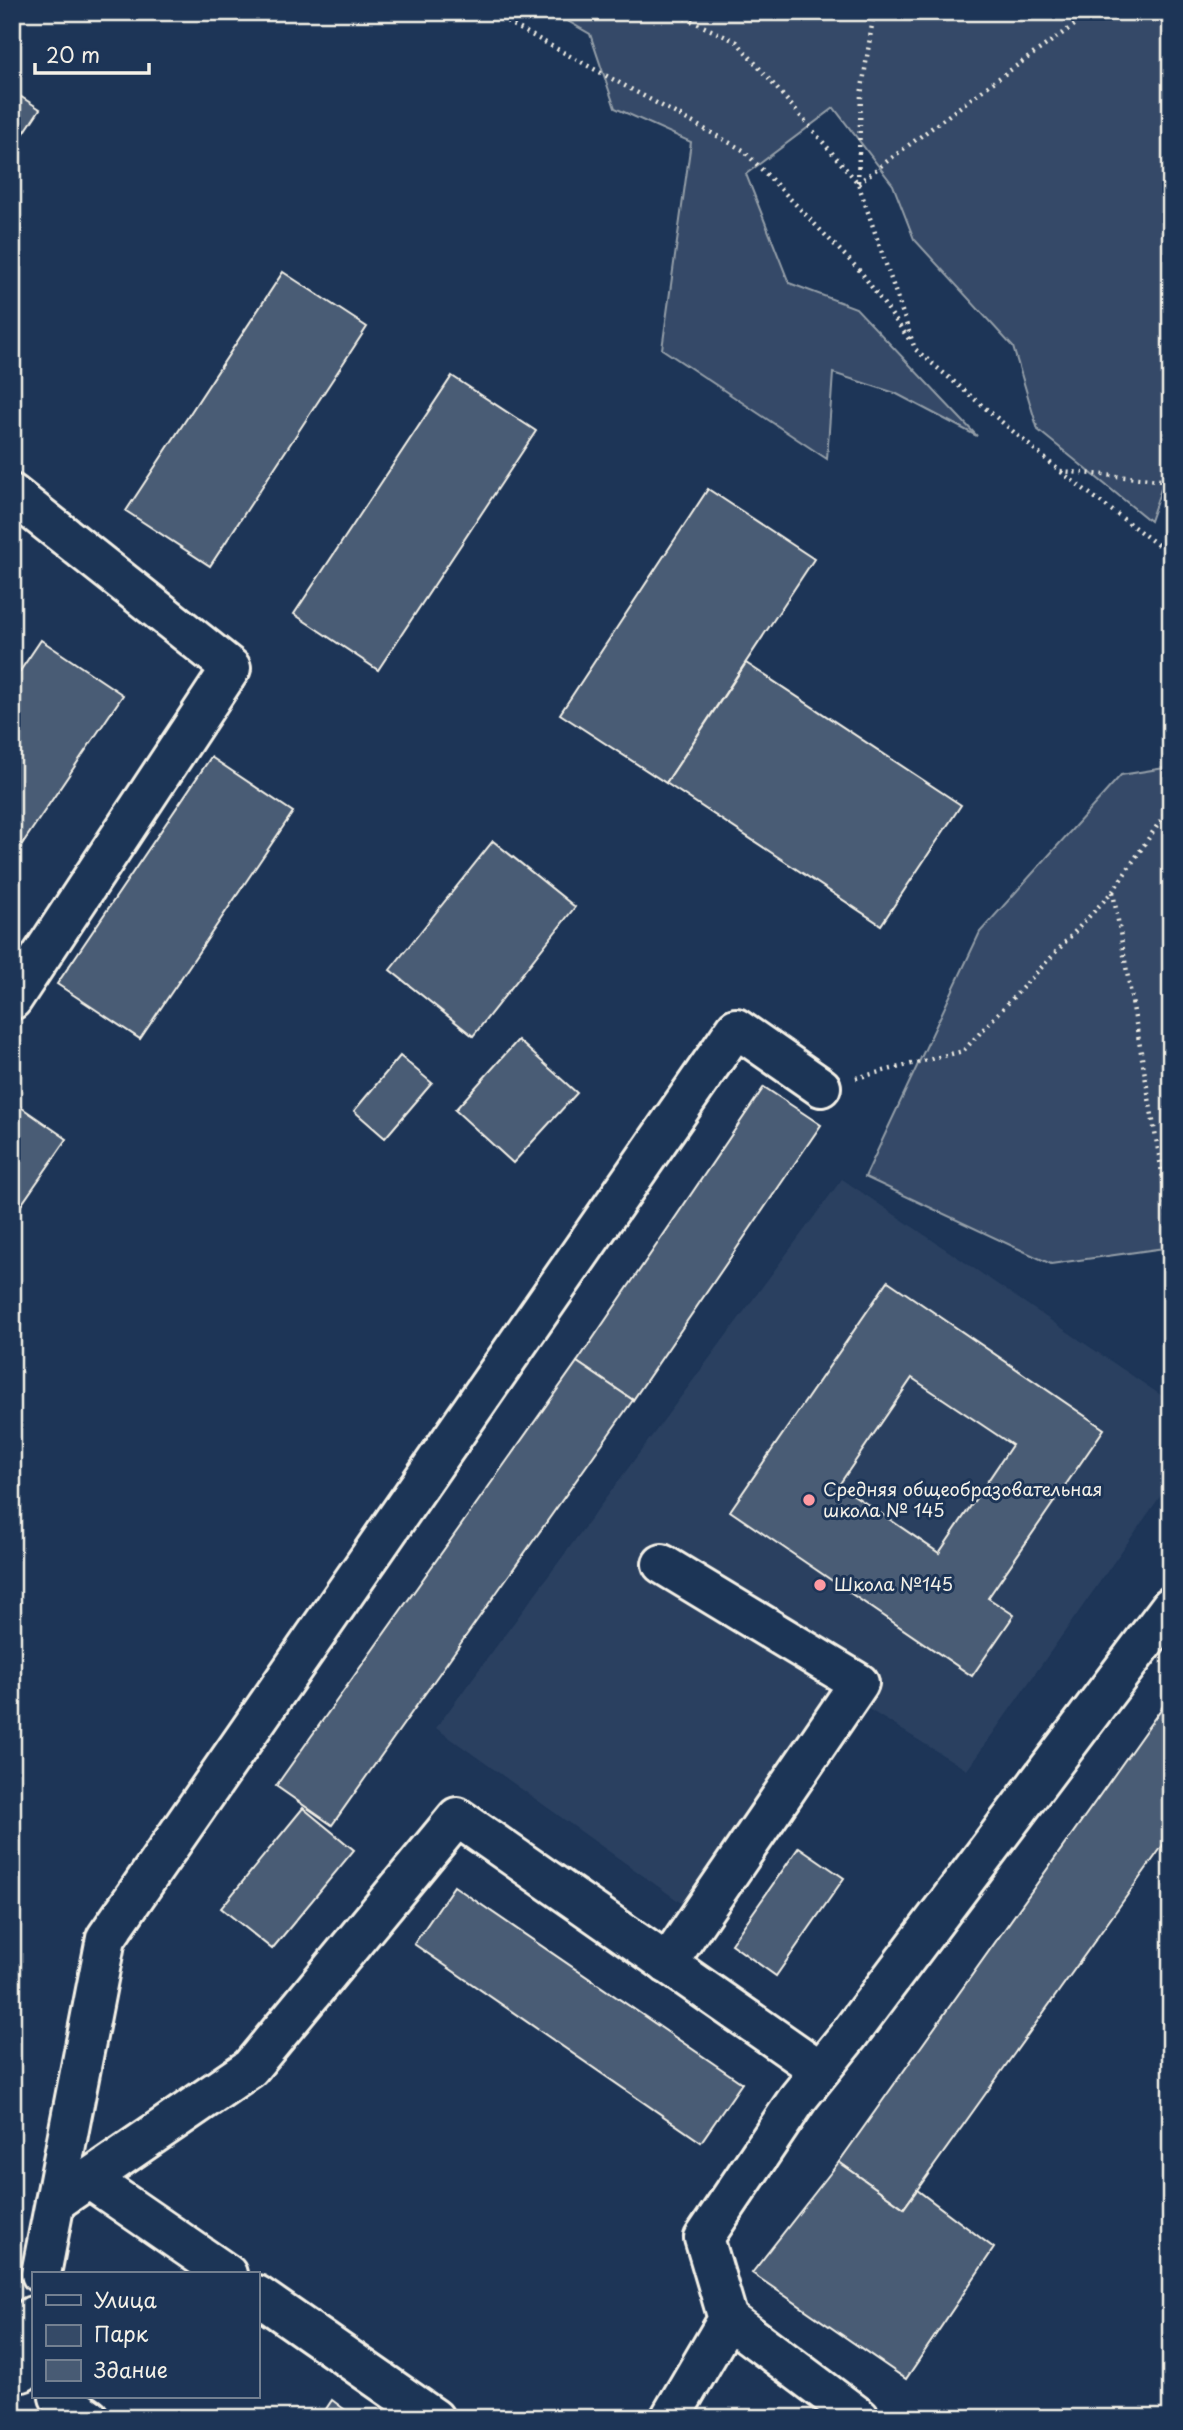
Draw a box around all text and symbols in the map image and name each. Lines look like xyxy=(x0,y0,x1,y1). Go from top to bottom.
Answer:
scale bar xyxy=(35,32,149,76)
text: 20 m xyxy=(46,38,100,70)
place label: Средняя общеобразовательная школа № 145 xyxy=(823,1475,1102,1523)
marker: Средняя общеобразовательная школа № 145 xyxy=(801,1492,817,1508)
place label: Школа №145 xyxy=(834,1570,953,1597)
marker: Школа №145 xyxy=(812,1577,828,1593)
legend xyxy=(32,2272,259,2398)
text: Улица xyxy=(94,2283,157,2315)
text: Парк xyxy=(94,2317,149,2349)
text: Здание xyxy=(94,2353,168,2385)

